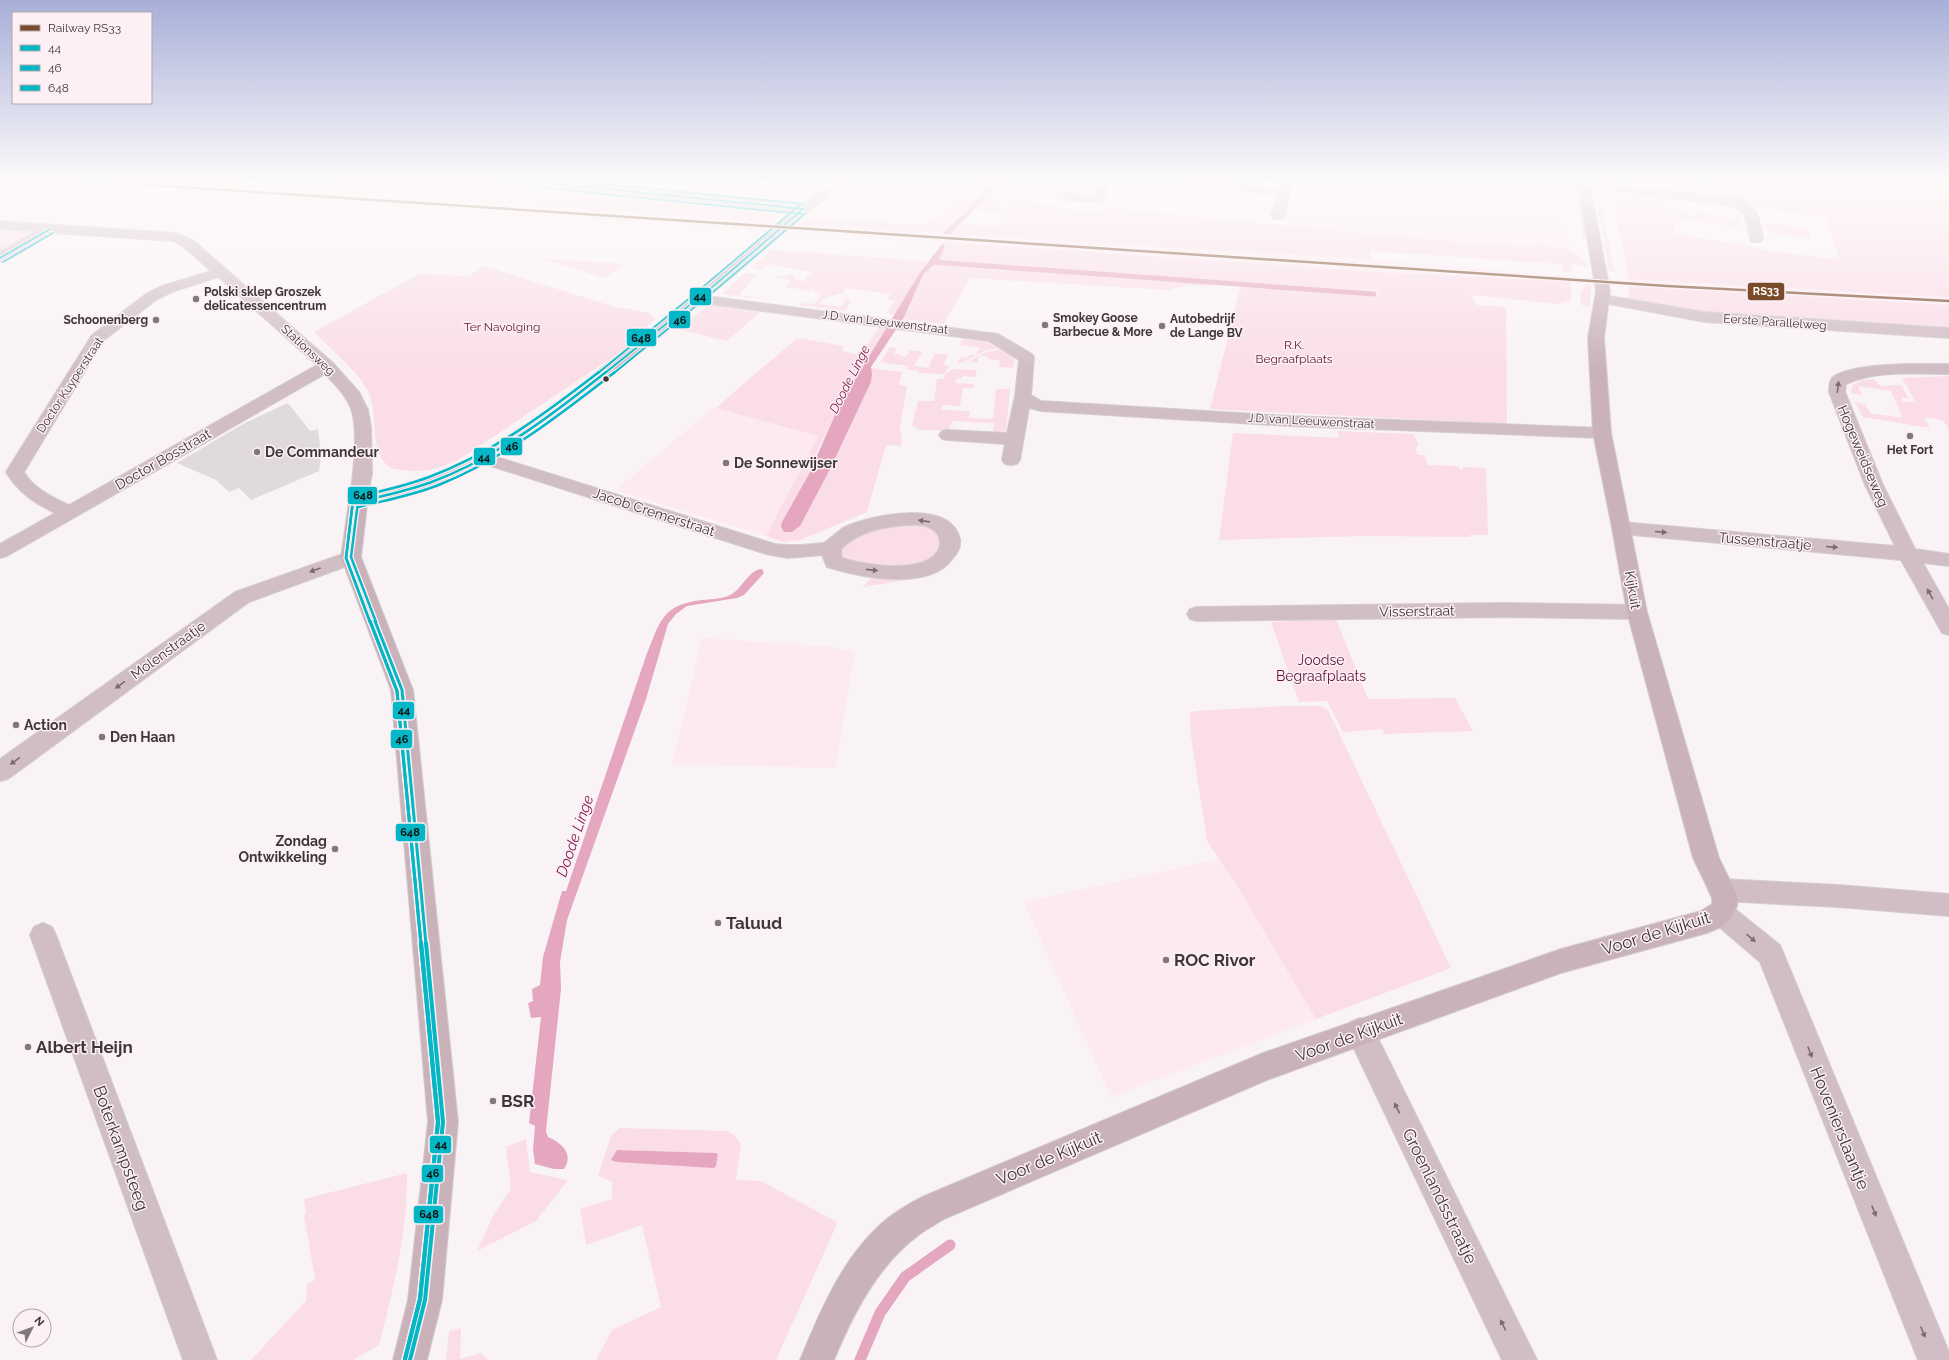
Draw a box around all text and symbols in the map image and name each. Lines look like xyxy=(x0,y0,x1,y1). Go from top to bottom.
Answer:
legend xyxy=(12,12,152,104)
text: Railway RS33 xyxy=(48,21,121,35)
text: 44 xyxy=(48,41,62,55)
text: 46 xyxy=(48,61,62,75)
text: 648 xyxy=(48,81,69,95)
line badge: RS33 xyxy=(1747,282,1785,301)
place label: Polski sklep Groszek delicatessencentrum xyxy=(204,285,326,313)
text: RS33 xyxy=(1753,285,1779,298)
line badge: 44 xyxy=(689,287,712,306)
text: 44 xyxy=(694,290,706,303)
marker: Polski sklep Groszek delicatessencentrum xyxy=(191,294,201,304)
street label: J.D. van Leeuwenstraat xyxy=(821,307,949,337)
line badge: 46 xyxy=(668,310,691,329)
place label: Smokey Goose Barbecue & More xyxy=(1053,311,1152,339)
street label: Eerste Parallelweg xyxy=(1723,311,1827,333)
place label: Autobedrijf de Lange BV xyxy=(1170,312,1244,340)
place label: Schoonenberg xyxy=(63,313,148,327)
text: 46 xyxy=(674,314,687,327)
marker: Schoonenberg xyxy=(151,315,161,325)
park label: Ter Navolging xyxy=(464,320,540,334)
marker: Smokey Goose Barbecue & More xyxy=(1040,320,1050,330)
marker: Autobedrijf de Lange BV xyxy=(1157,321,1167,331)
street label: Stationsweg xyxy=(278,322,338,378)
line badge: 648 xyxy=(626,328,657,347)
text: 648 xyxy=(631,332,651,345)
street label: Doctor Kuyperstraat xyxy=(34,335,106,435)
park label: R.K. Begraafplaats xyxy=(1255,338,1333,366)
water label: Doode Linge xyxy=(826,343,873,415)
unlabelled marker xyxy=(601,374,611,384)
one-way arrow xyxy=(1835,381,1841,393)
street label: Hogeweidseweg xyxy=(1834,403,1892,509)
street label: J.D. van Leeuwenstraat xyxy=(1247,411,1375,431)
street label: Doctor Bosstraat xyxy=(112,425,214,493)
marker: Het Fort xyxy=(1905,431,1915,441)
line badge: 46 xyxy=(500,437,523,456)
text: 46 xyxy=(506,440,519,453)
place label: Het Fort xyxy=(1887,443,1934,457)
place label: De Commandeur xyxy=(265,444,379,460)
marker: De Commandeur xyxy=(252,447,262,457)
line badge: 44 xyxy=(473,447,496,466)
text: 44 xyxy=(478,451,490,464)
place label: De Sonnewijser xyxy=(734,455,838,471)
marker: De Sonnewijser xyxy=(721,458,731,468)
street label: Jacob Cremerstraat xyxy=(591,485,717,539)
line badge: 648 xyxy=(347,486,378,505)
text: 648 xyxy=(353,489,373,502)
one-way arrow xyxy=(918,518,930,524)
one-way arrow xyxy=(1655,528,1667,535)
street label: Tussenstraatje xyxy=(1718,529,1812,553)
one-way arrow xyxy=(1826,544,1838,551)
one-way arrow xyxy=(866,567,878,573)
one-way arrow xyxy=(308,568,320,574)
street label: Kijkuit xyxy=(1622,570,1644,611)
one-way arrow xyxy=(1926,588,1933,600)
street label: Visserstraat xyxy=(1379,602,1455,620)
street label: Molenstraatje xyxy=(128,618,208,682)
park label: Joodse Begraafplaats xyxy=(1276,652,1366,684)
one-way arrow xyxy=(115,681,125,689)
line badge: 44 xyxy=(392,701,415,720)
text: 44 xyxy=(398,704,410,717)
place label: Action xyxy=(24,717,67,733)
marker: Action xyxy=(11,720,21,730)
place label: Den Haan xyxy=(110,729,175,745)
line badge: 46 xyxy=(390,729,413,749)
marker: Den Haan xyxy=(97,732,107,742)
text: 46 xyxy=(396,733,409,746)
one-way arrow xyxy=(9,757,20,765)
water label: Doode Linge xyxy=(553,793,597,879)
line badge: 648 xyxy=(395,823,426,842)
text: 648 xyxy=(400,826,420,839)
place label: Zondag Ontwikkeling xyxy=(238,833,327,865)
marker: Zondag Ontwikkeling xyxy=(330,844,340,854)
street label: Voor de Kijkuit xyxy=(1599,907,1713,959)
place label: Taluud xyxy=(726,913,782,933)
marker: Taluud xyxy=(713,918,723,928)
one-way arrow xyxy=(1746,934,1757,943)
place label: ROC Rivor xyxy=(1174,950,1256,970)
marker: ROC Rivor xyxy=(1161,955,1171,965)
street label: Voor de Kijkuit xyxy=(1293,1008,1406,1066)
place label: Albert Heijn xyxy=(36,1037,133,1057)
marker: Albert Heijn xyxy=(23,1042,33,1052)
one-way arrow xyxy=(1807,1046,1813,1058)
street label: Hovenierslaantje xyxy=(1806,1063,1874,1193)
street label: Boterkampsteeg xyxy=(89,1083,153,1213)
place label: BSR xyxy=(501,1091,535,1111)
marker: BSR xyxy=(488,1096,498,1106)
one-way arrow xyxy=(1394,1102,1400,1113)
street label: Groenlandsstraatje xyxy=(1399,1125,1481,1267)
street label: Voor de Kijkuit xyxy=(993,1127,1105,1189)
line badge: 44 xyxy=(429,1135,452,1154)
text: 44 xyxy=(435,1138,447,1151)
line badge: 46 xyxy=(421,1164,444,1183)
text: 46 xyxy=(427,1167,440,1180)
line badge: 648 xyxy=(413,1205,444,1224)
one-way arrow xyxy=(1872,1206,1878,1218)
text: 648 xyxy=(419,1208,439,1221)
north arrow xyxy=(12,1308,52,1348)
text: N xyxy=(31,1314,47,1329)
one-way arrow xyxy=(1500,1319,1506,1331)
one-way arrow xyxy=(1921,1326,1927,1338)

